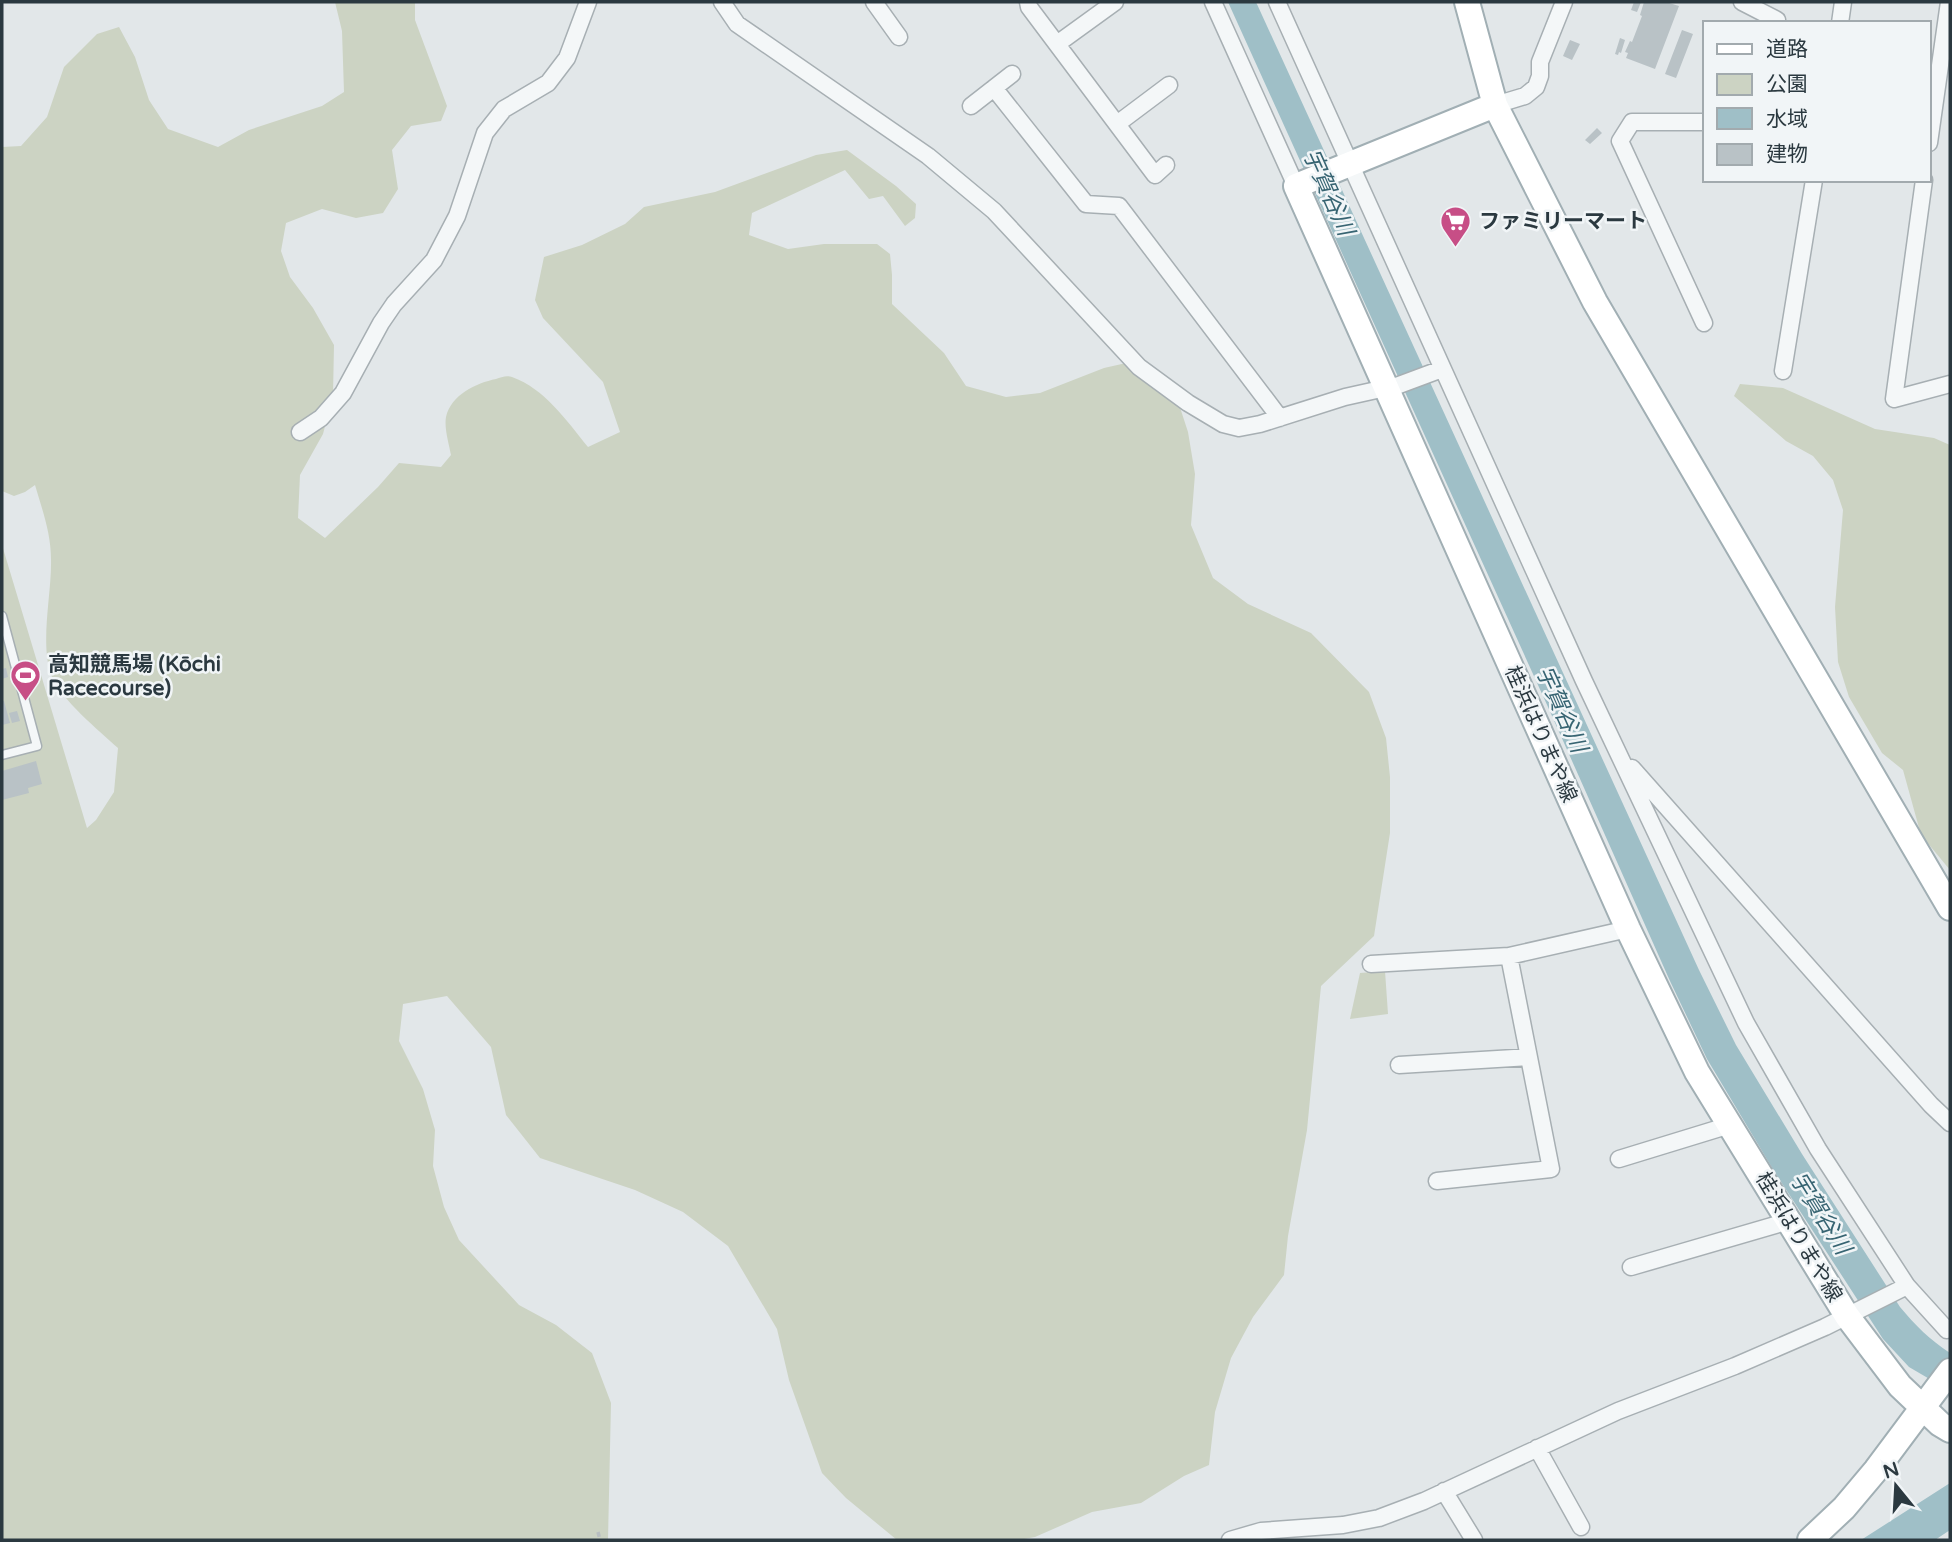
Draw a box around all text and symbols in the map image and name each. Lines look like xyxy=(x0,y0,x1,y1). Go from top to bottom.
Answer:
legend xyxy=(1703,21,1931,182)
text: 道路 xyxy=(1766,37,1808,62)
text: 公園 xyxy=(1766,72,1808,97)
text: 水域 xyxy=(1766,107,1808,132)
text: 建物 xyxy=(1766,142,1808,167)
water label: 宇賀谷川 xyxy=(1297,145,1361,243)
supermarket icon: ファミリーマート xyxy=(1439,204,1473,248)
place label: ファミリーマート xyxy=(1479,209,1647,234)
place label: 高知競馬場 (Kōchi Racecourse) xyxy=(48,652,221,701)
sports icon: 高知競馬場 (Kōchi Racecourse) xyxy=(8,659,42,703)
street label: 桂浜はりまや線 xyxy=(1499,662,1582,806)
water label: 宇賀谷川 xyxy=(1530,662,1594,760)
water label: 宇賀谷川 xyxy=(1784,1167,1858,1263)
street label: 桂浜はりまや線 xyxy=(1750,1168,1847,1307)
north arrow xyxy=(1861,1451,1931,1521)
text: N xyxy=(1880,1458,1902,1484)

